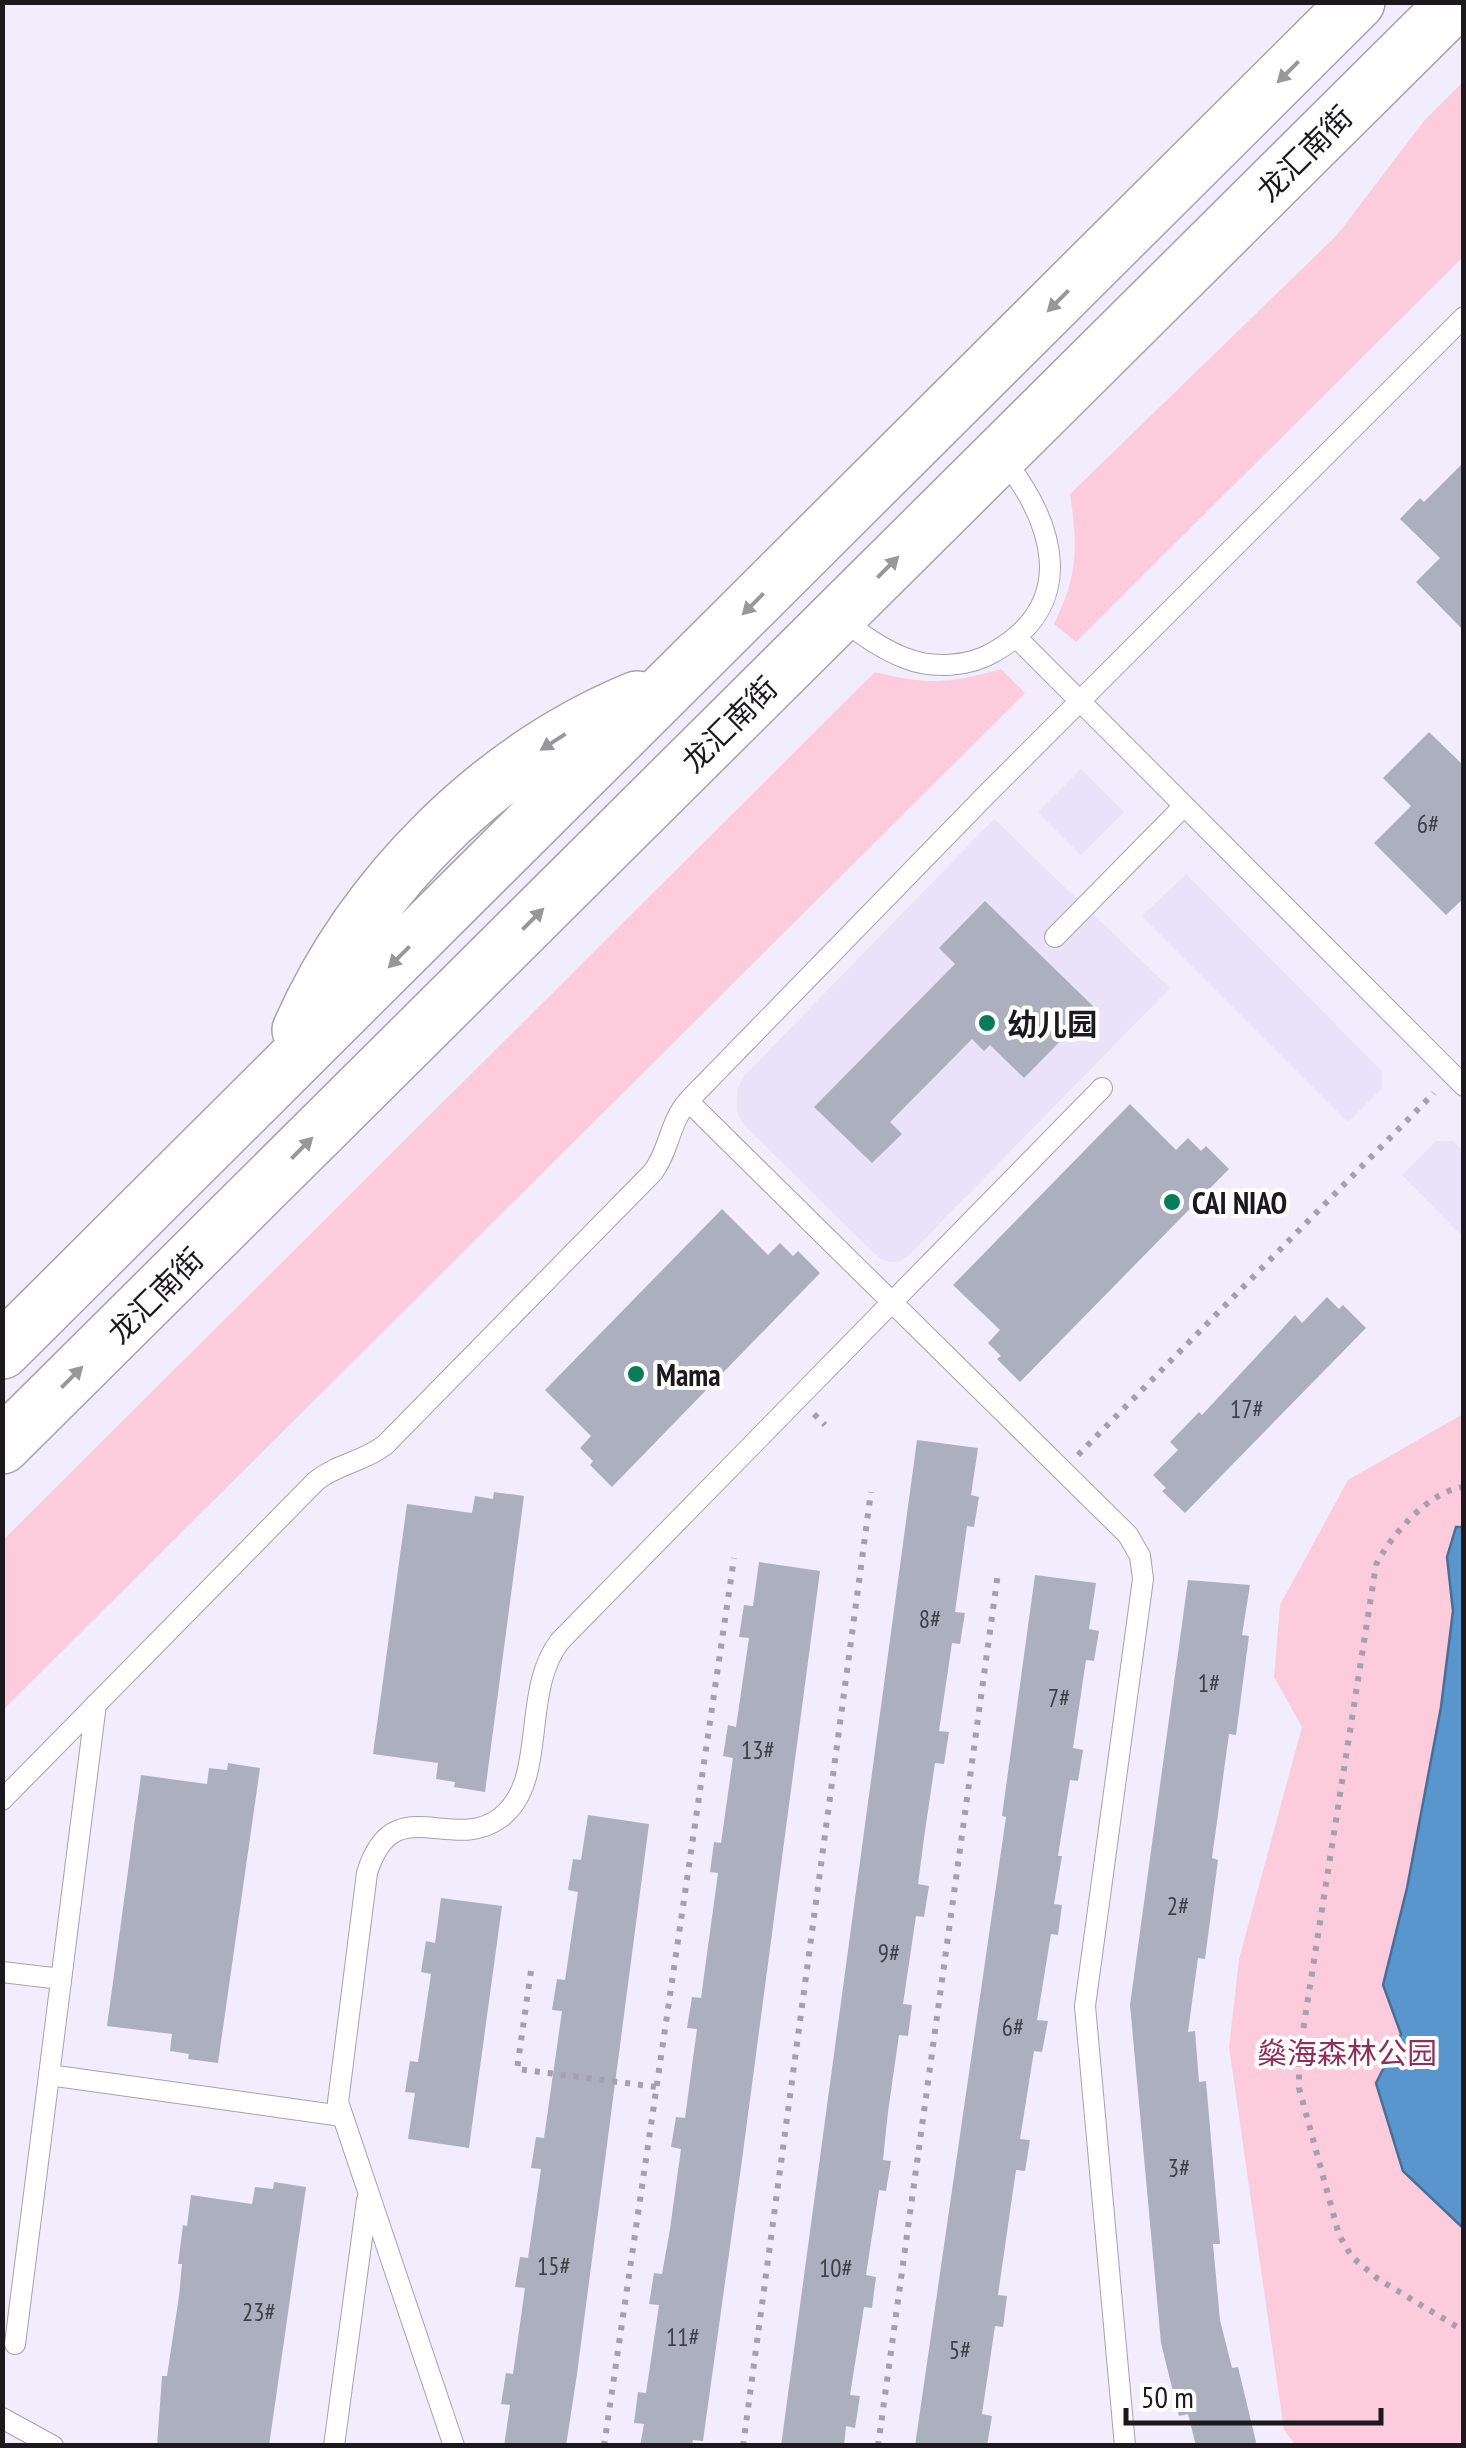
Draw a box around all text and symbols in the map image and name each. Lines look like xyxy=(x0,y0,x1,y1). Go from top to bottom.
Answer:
one-way arrow xyxy=(1277,59,1301,83)
street label: 龙汇南街 xyxy=(1248,97,1360,209)
one-way arrow xyxy=(1047,289,1071,312)
one-way arrow xyxy=(875,556,899,579)
one-way arrow xyxy=(742,592,766,615)
street label: 龙汇南街 xyxy=(673,668,785,780)
one-way arrow xyxy=(540,732,567,750)
house number: 6# xyxy=(1417,808,1439,840)
one-way arrow xyxy=(521,908,544,932)
one-way arrow xyxy=(387,944,411,968)
place label: 幼儿园 xyxy=(1007,1004,1097,1043)
marker: 幼儿园 xyxy=(976,1012,998,1034)
one-way arrow xyxy=(290,1137,314,1161)
place label: CAI NIAO xyxy=(1192,1183,1287,1222)
marker: CAI NIAO xyxy=(1161,1191,1183,1213)
street label: 龙汇南街 xyxy=(99,1239,211,1351)
place label: Mama xyxy=(656,1355,721,1394)
marker: Mama xyxy=(625,1363,647,1385)
one-way arrow xyxy=(59,1366,83,1390)
house number: 17# xyxy=(1230,1393,1264,1425)
house number: 8# xyxy=(919,1603,941,1635)
house number: 1# xyxy=(1198,1667,1220,1699)
house number: 7# xyxy=(1048,1682,1070,1714)
house number: 13# xyxy=(741,1734,775,1766)
house number: 2# xyxy=(1167,1890,1189,1922)
house number: 9# xyxy=(878,1937,900,1969)
house number: 6# xyxy=(1002,2011,1024,2043)
park label: 燊海森林公园 xyxy=(1257,2033,1437,2072)
house number: 3# xyxy=(1168,2152,1190,2184)
house number: 15# xyxy=(537,2250,571,2282)
house number: 10# xyxy=(819,2252,853,2284)
house number: 23# xyxy=(242,2296,276,2328)
house number: 11# xyxy=(666,2321,700,2353)
house number: 5# xyxy=(949,2334,971,2366)
scale bar xyxy=(1126,2363,1381,2425)
text: 50 m xyxy=(1141,2377,1194,2416)

